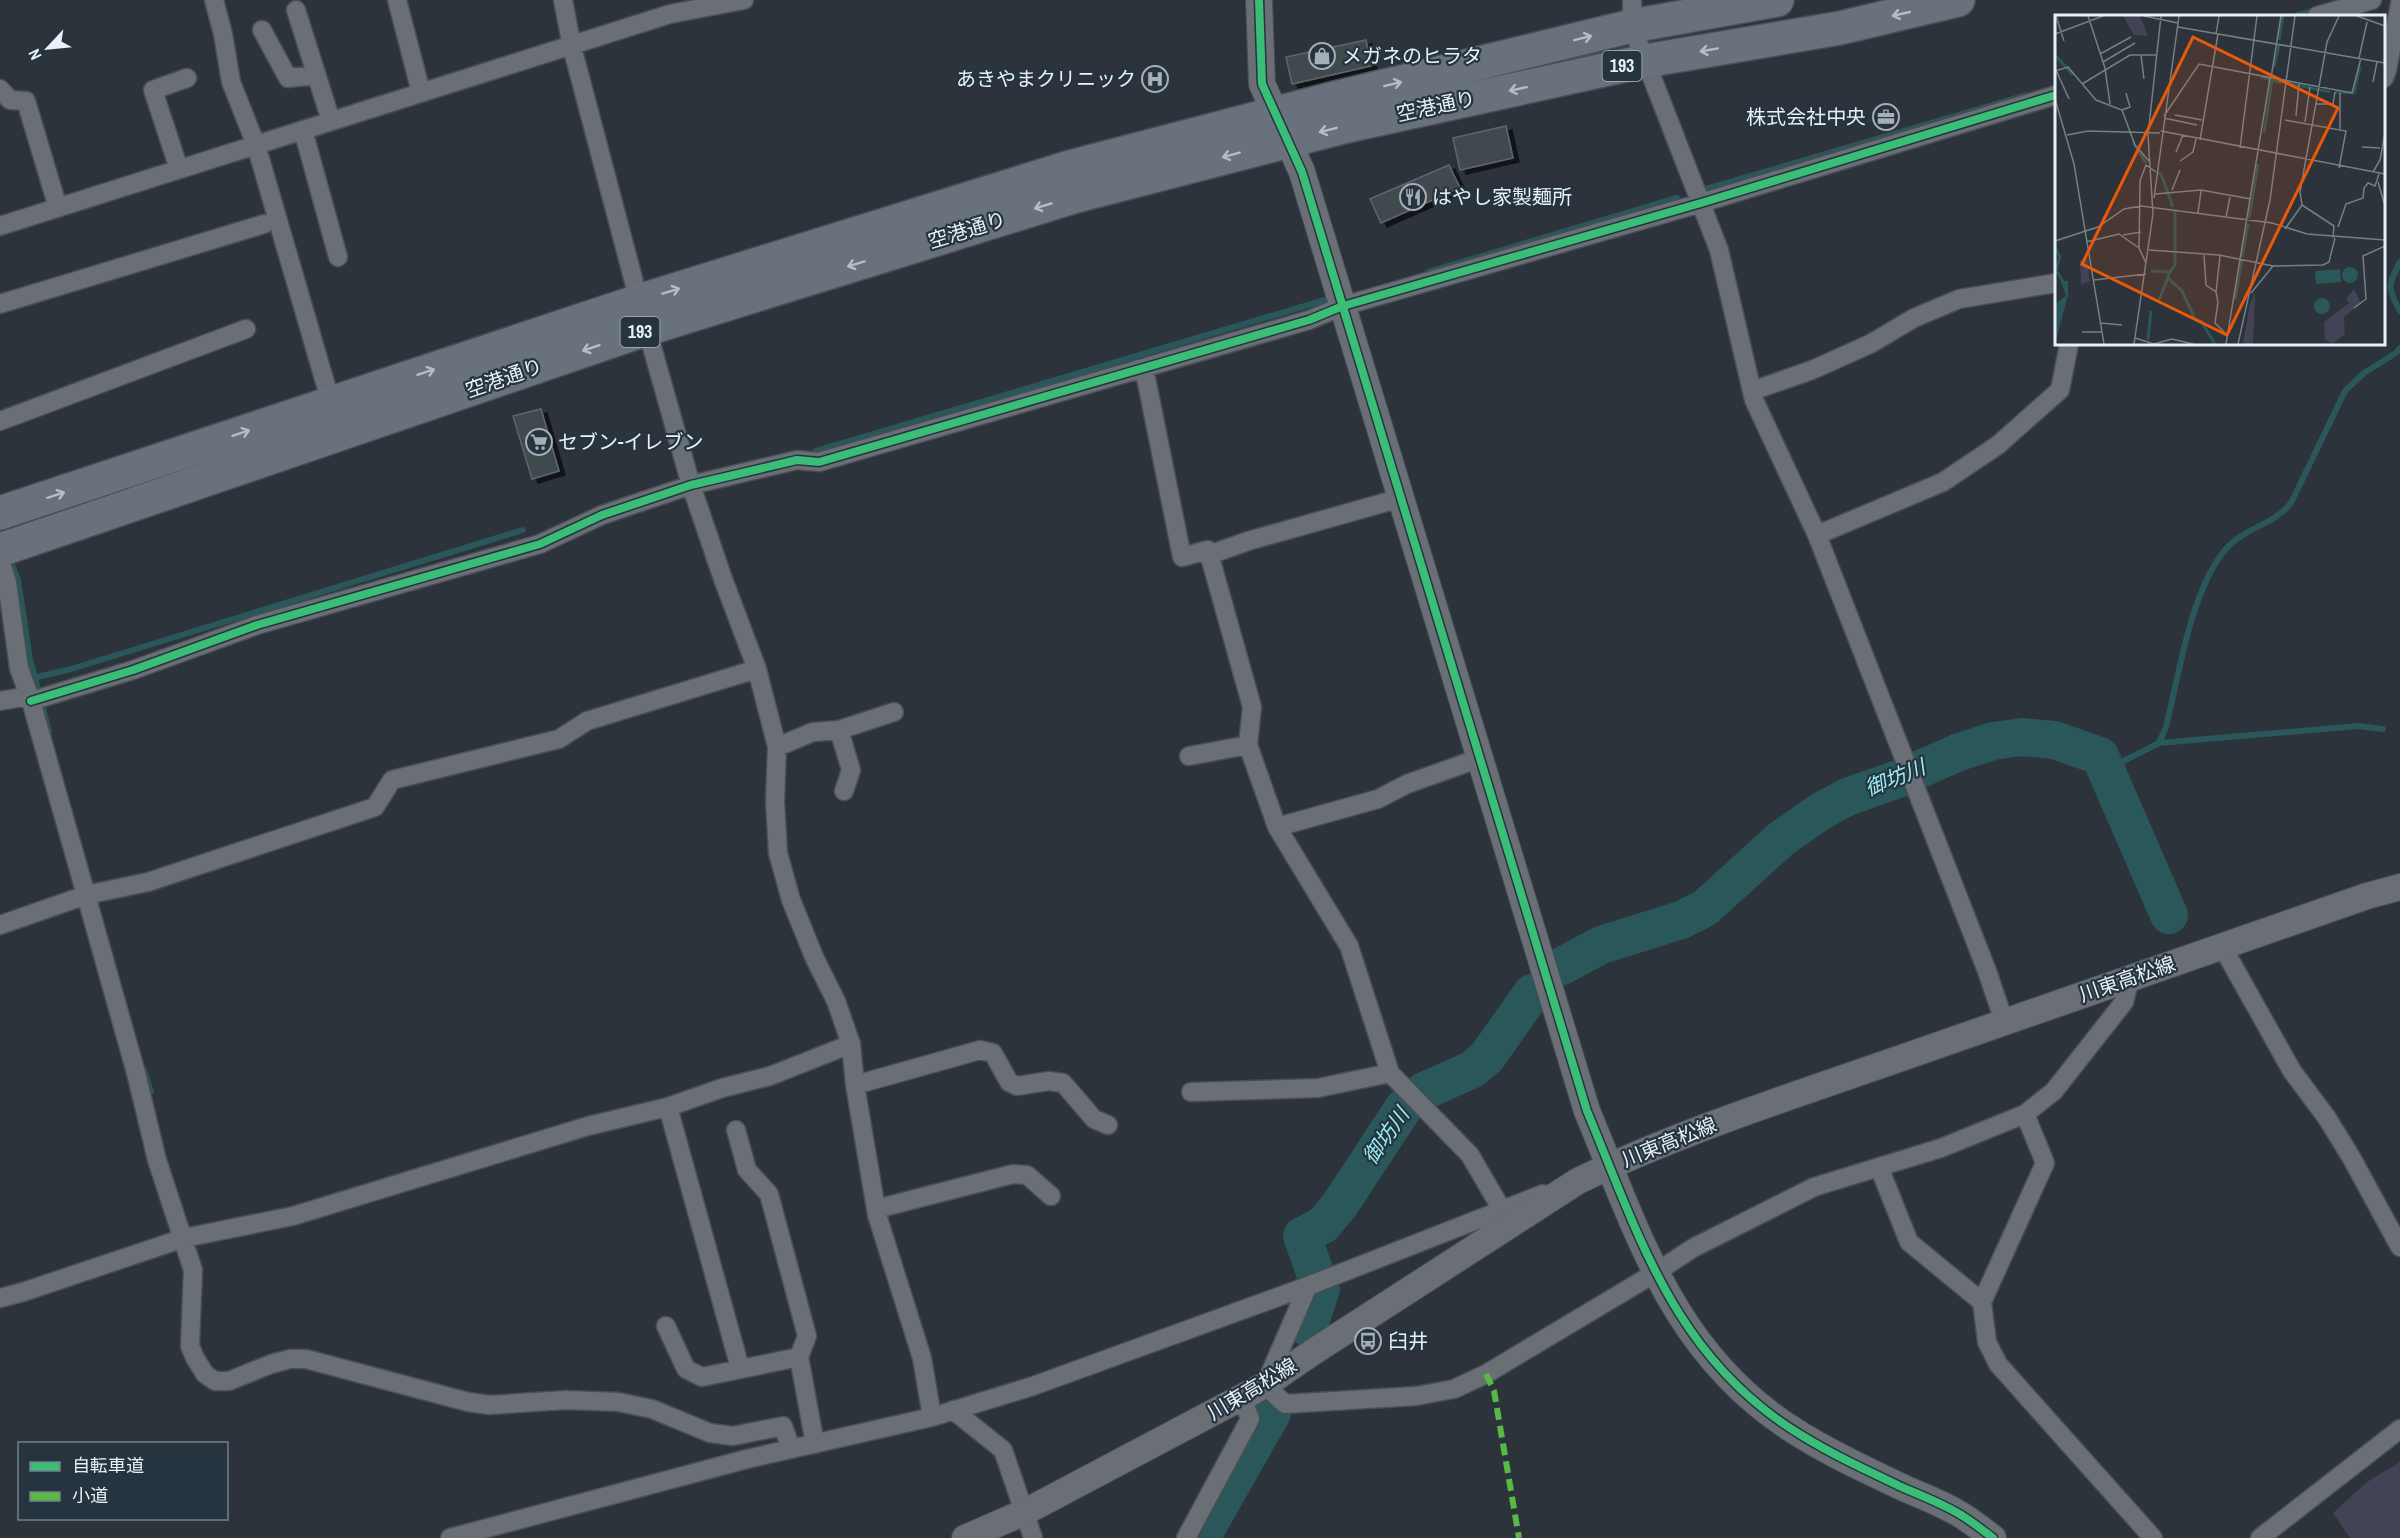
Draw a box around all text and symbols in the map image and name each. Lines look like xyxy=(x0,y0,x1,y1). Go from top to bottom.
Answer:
one-way arrow xyxy=(1892,8,1911,20)
inset map xyxy=(2055,15,2385,345)
north arrow xyxy=(18,18,78,78)
one-way arrow xyxy=(1573,32,1592,44)
shop icon: メガネのヒラタ xyxy=(1307,41,1337,71)
place label: メガネのヒラタ xyxy=(1342,42,1482,69)
text: N xyxy=(23,45,46,64)
one-way arrow xyxy=(1700,45,1720,56)
road number: 193 xyxy=(1602,51,1642,81)
hospital icon: あきやまクリニック xyxy=(1140,64,1170,94)
place label: あきやまクリニック xyxy=(956,65,1136,92)
one-way arrow xyxy=(1383,77,1402,89)
one-way arrow xyxy=(1509,83,1528,95)
street label: 空港通り xyxy=(1394,84,1478,127)
office icon: 株式会社中央 xyxy=(1871,102,1901,132)
place label: 株式会社中央 xyxy=(1746,103,1866,130)
one-way arrow xyxy=(1319,125,1338,137)
one-way arrow xyxy=(1222,150,1241,162)
restaurant icon: はやし家製麺所 xyxy=(1398,182,1428,212)
place label: はやし家製麺所 xyxy=(1432,183,1572,210)
one-way arrow xyxy=(1034,201,1053,212)
street label: 空港通り xyxy=(925,205,1009,254)
one-way arrow xyxy=(847,259,866,270)
one-way arrow xyxy=(661,285,680,296)
road number: 193 xyxy=(620,317,660,347)
one-way arrow xyxy=(582,344,600,355)
street label: 空港通り xyxy=(462,352,546,403)
one-way arrow xyxy=(416,366,435,377)
one-way arrow xyxy=(231,427,250,438)
supermarket icon: セブン-イレブン xyxy=(524,427,554,457)
place label: セブン-イレブン xyxy=(558,428,703,455)
one-way arrow xyxy=(46,488,65,499)
water label: 御坊川 xyxy=(1860,752,1931,803)
street label: 川東高松線 xyxy=(2075,949,2179,1008)
water label: 御坊川 xyxy=(1356,1100,1417,1170)
street label: 川東高松線 xyxy=(1617,1110,1720,1173)
bus stop icon: 臼井 xyxy=(1353,1326,1383,1356)
place label: 臼井 xyxy=(1388,1327,1428,1354)
street label: 川東高松線 xyxy=(1202,1351,1302,1426)
legend xyxy=(18,1442,228,1520)
text: 自転車道 xyxy=(72,1453,144,1478)
text: 小道 xyxy=(72,1483,108,1508)

